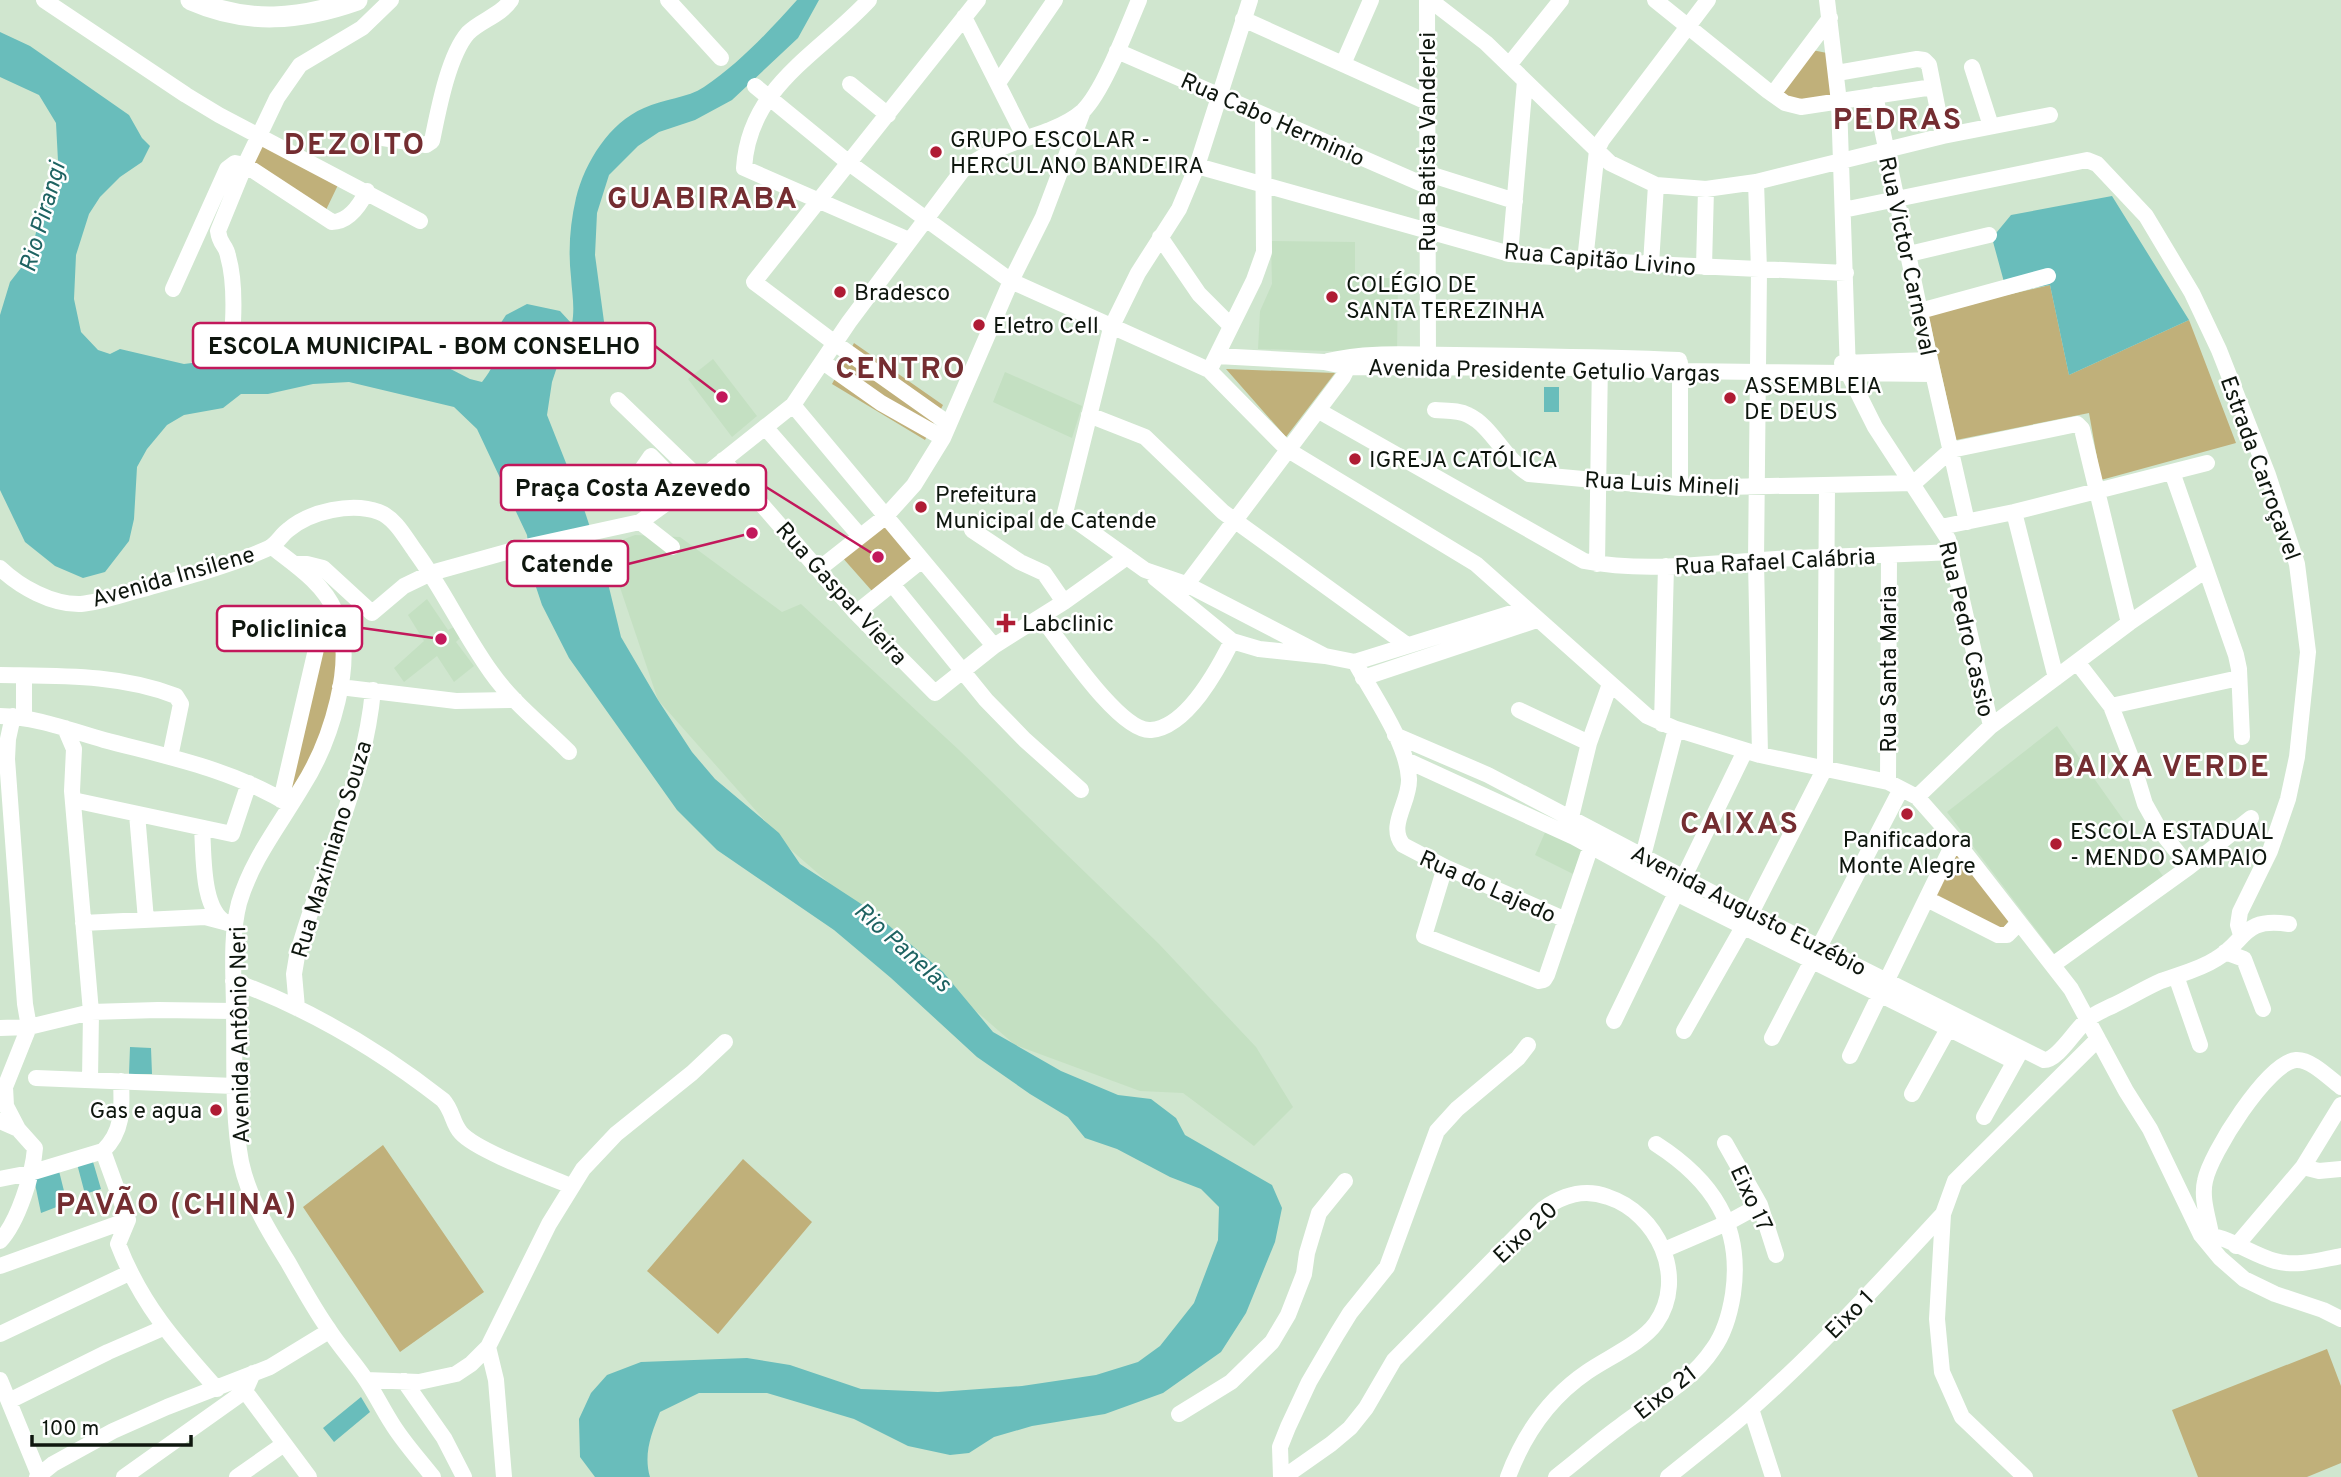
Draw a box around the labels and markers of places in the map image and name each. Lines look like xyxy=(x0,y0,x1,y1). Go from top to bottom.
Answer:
place label: GRUPO ESCOLAR - HERCULANO BANDEIRA xyxy=(950,127,1204,182)
marker: GRUPO ESCOLAR - HERCULANO BANDEIRA xyxy=(928,144,944,160)
place label: COLÉGIO DE SANTA TEREZINHA xyxy=(1346,271,1545,327)
place label: Bradesco xyxy=(854,280,950,309)
marker: Bradesco xyxy=(832,284,848,300)
marker: COLÉGIO DE SANTA TEREZINHA xyxy=(1324,289,1340,305)
place label: Eletro Cell xyxy=(993,313,1099,342)
marker: Eletro Cell xyxy=(971,317,987,333)
callout: ESCOLA MUNICIPAL - BOM CONSELHO xyxy=(193,323,655,368)
place label: ASSEMBLEIA DE DEUS xyxy=(1744,373,1882,428)
marker: ASSEMBLEIA DE DEUS xyxy=(1722,390,1738,406)
place label: IGREJA CATÓLICA xyxy=(1369,445,1558,476)
marker: IGREJA CATÓLICA xyxy=(1347,451,1363,467)
callout: Praça Costa Azevedo xyxy=(501,465,766,510)
place label: Prefeitura Municipal de Catende xyxy=(935,482,1157,537)
marker: Prefeitura Municipal de Catende xyxy=(913,499,929,515)
callout: Catende xyxy=(507,541,628,586)
callout: Policlinica xyxy=(217,606,362,651)
place label: Labclinic xyxy=(1022,611,1114,640)
marker: Labclinic xyxy=(996,613,1016,633)
marker: Panificadora Monte Alegre xyxy=(1899,806,1915,822)
place label: ESCOLA ESTADUAL - MENDO SAMPAIO xyxy=(2070,819,2273,874)
place label: Panificadora Monte Alegre xyxy=(1838,827,1976,882)
marker: ESCOLA ESTADUAL - MENDO SAMPAIO xyxy=(2048,836,2064,852)
place label: Gas e agua xyxy=(90,1098,202,1127)
marker: Gas e agua xyxy=(208,1102,224,1118)

